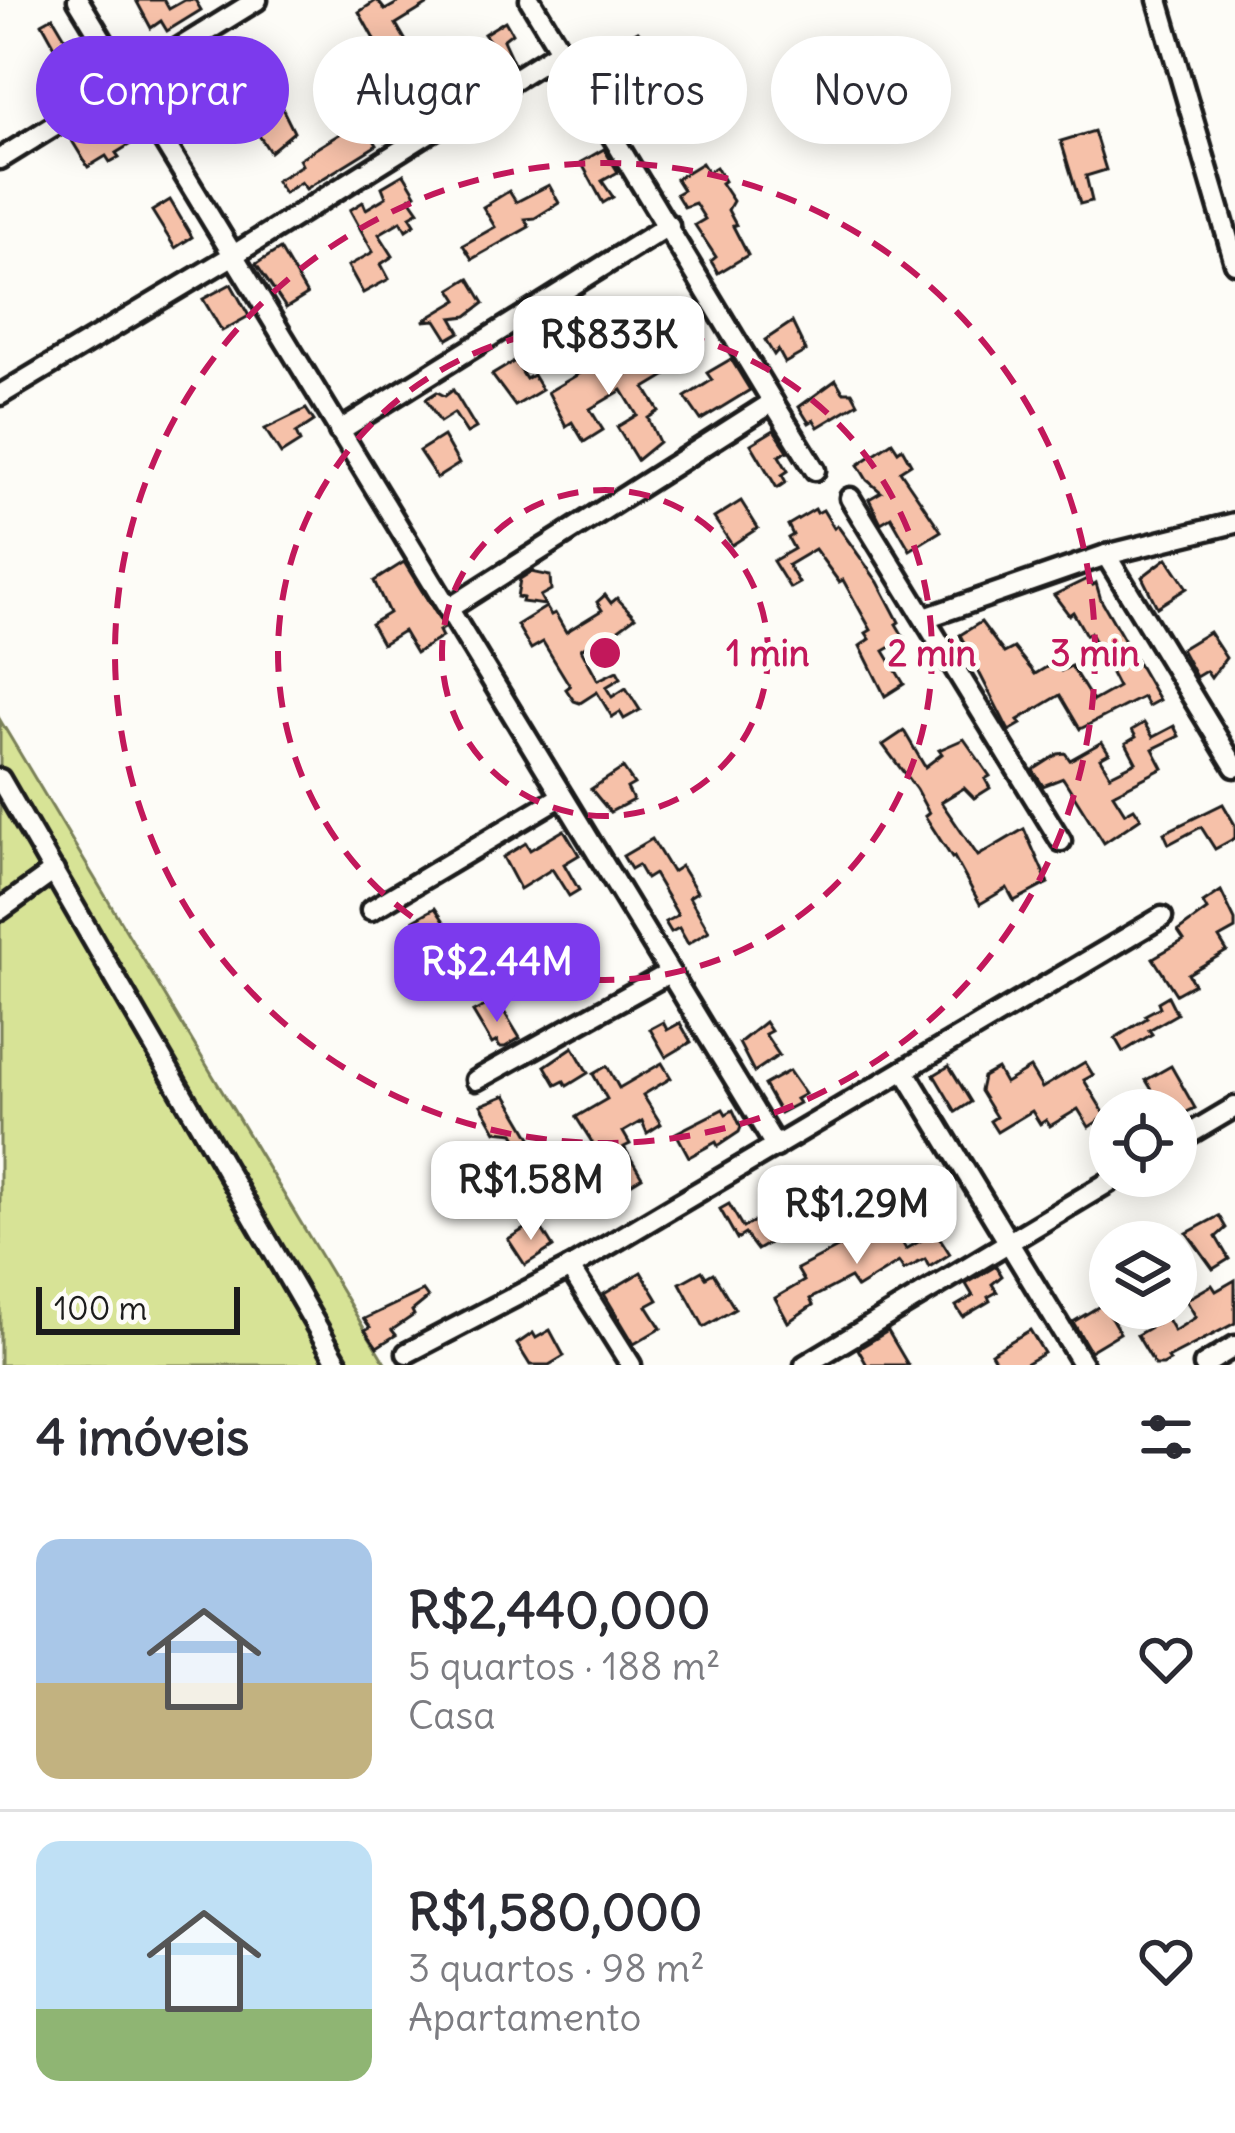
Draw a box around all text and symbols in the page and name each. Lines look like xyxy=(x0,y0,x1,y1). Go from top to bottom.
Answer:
chip: Comprar xyxy=(36,36,289,144)
chip: Alugar xyxy=(313,36,523,144)
chip: Filtros xyxy=(547,36,747,144)
chip: Novo xyxy=(771,36,951,144)
pin: R$833K xyxy=(511,296,707,398)
text: R$833K xyxy=(540,310,678,359)
text: 1 min xyxy=(726,631,810,676)
text: 2 min xyxy=(888,631,977,676)
text: 3 min xyxy=(1050,631,1140,676)
centre of rings xyxy=(584,632,626,674)
pin: R$2.44M xyxy=(386,923,608,1025)
text: R$2.44M xyxy=(421,937,573,986)
map controls xyxy=(1089,1089,1197,1329)
button: locate xyxy=(1089,1089,1197,1197)
pin: R$1.58M xyxy=(420,1141,642,1243)
text: R$1.58M xyxy=(458,1155,604,1204)
pin: R$1.29M xyxy=(746,1165,968,1267)
text: R$1.29M xyxy=(785,1179,929,1228)
button: layers xyxy=(1089,1221,1197,1329)
scale bar xyxy=(36,1281,240,1334)
text: 100 m xyxy=(54,1287,147,1329)
icon: filters xyxy=(1133,1404,1199,1470)
text: 4 imóveis xyxy=(36,1405,249,1469)
text: R$2,440,000 xyxy=(408,1578,710,1642)
icon: home xyxy=(132,1587,276,1731)
icon: heart xyxy=(1133,1626,1199,1692)
text: 5 quartos · 188 m² xyxy=(408,1642,721,1691)
text: Casa xyxy=(408,1691,496,1740)
text: R$1,580,000 xyxy=(408,1880,702,1944)
icon: home xyxy=(132,1889,276,2033)
icon: heart xyxy=(1133,1928,1199,1994)
text: 3 quartos · 98 m² xyxy=(408,1944,705,1993)
text: Apartamento xyxy=(408,1993,641,2042)

